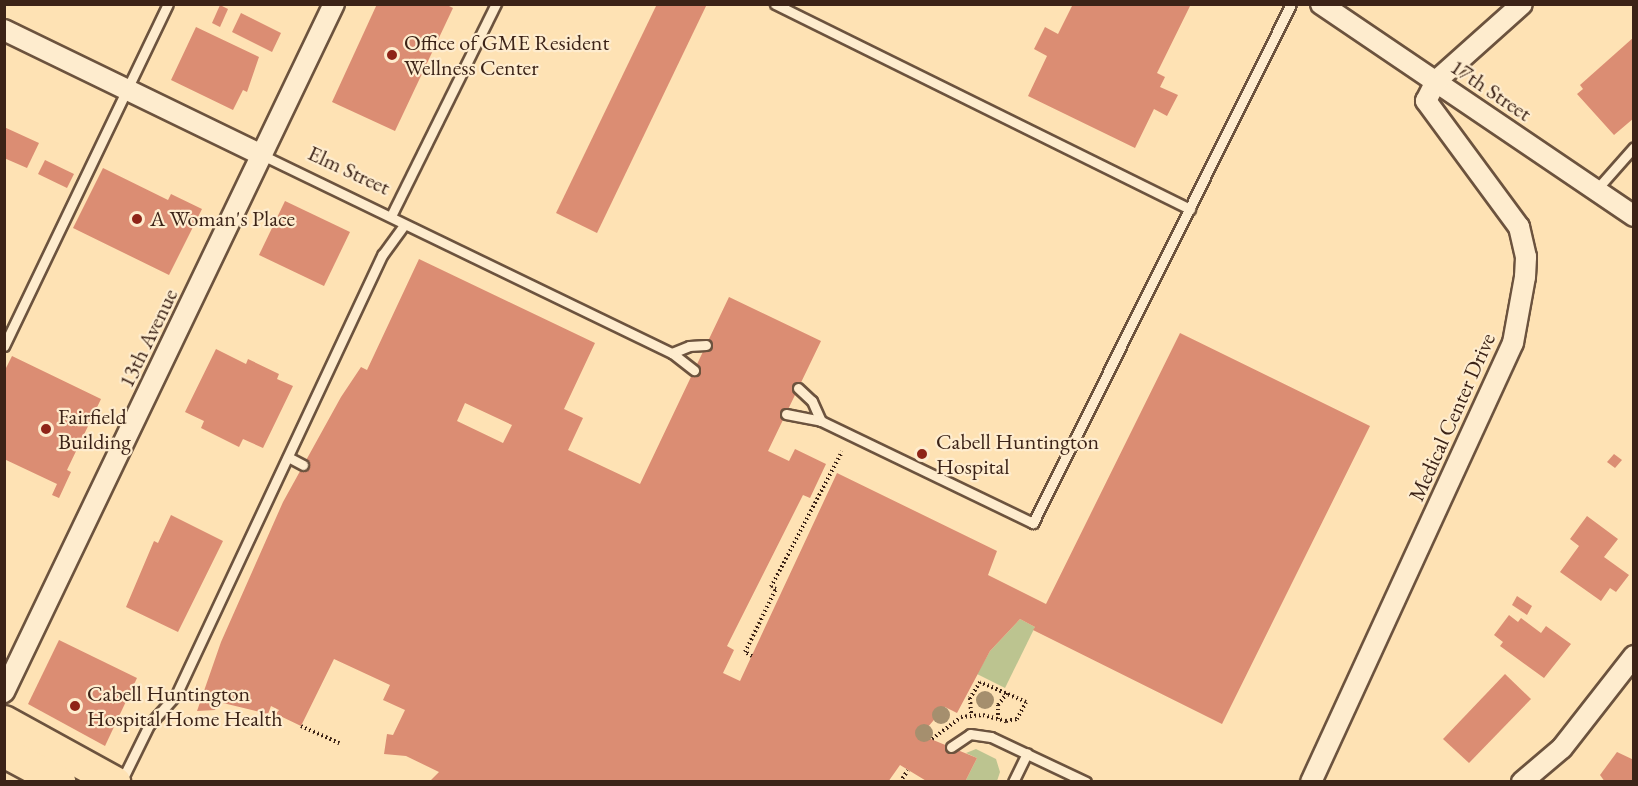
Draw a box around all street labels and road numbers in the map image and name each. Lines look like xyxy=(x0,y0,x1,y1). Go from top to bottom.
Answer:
street label: 17th Street xyxy=(1445,53,1537,127)
street label: Elm Street xyxy=(304,140,394,200)
street label: 13th Avenue xyxy=(113,284,183,392)
street label: Medical Center Drive xyxy=(1403,329,1501,505)

